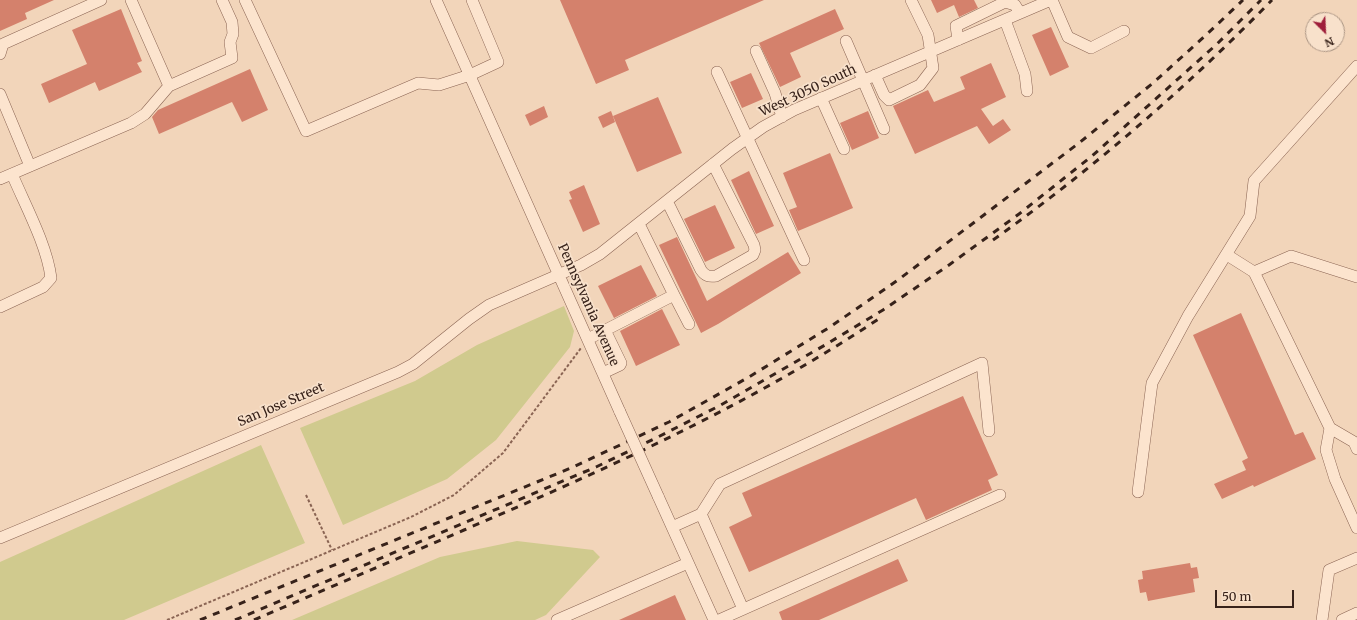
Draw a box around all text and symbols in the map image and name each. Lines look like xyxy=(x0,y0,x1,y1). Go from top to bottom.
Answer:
north arrow xyxy=(1305,12,1345,52)
text: N xyxy=(1323,34,1336,50)
street label: West 3050 South xyxy=(757,62,859,120)
street label: Pennsylvania Avenue xyxy=(554,241,622,369)
street label: San Jose Street xyxy=(236,380,326,430)
scale bar xyxy=(1217,582,1296,608)
text: 50 m xyxy=(1222,589,1251,604)

